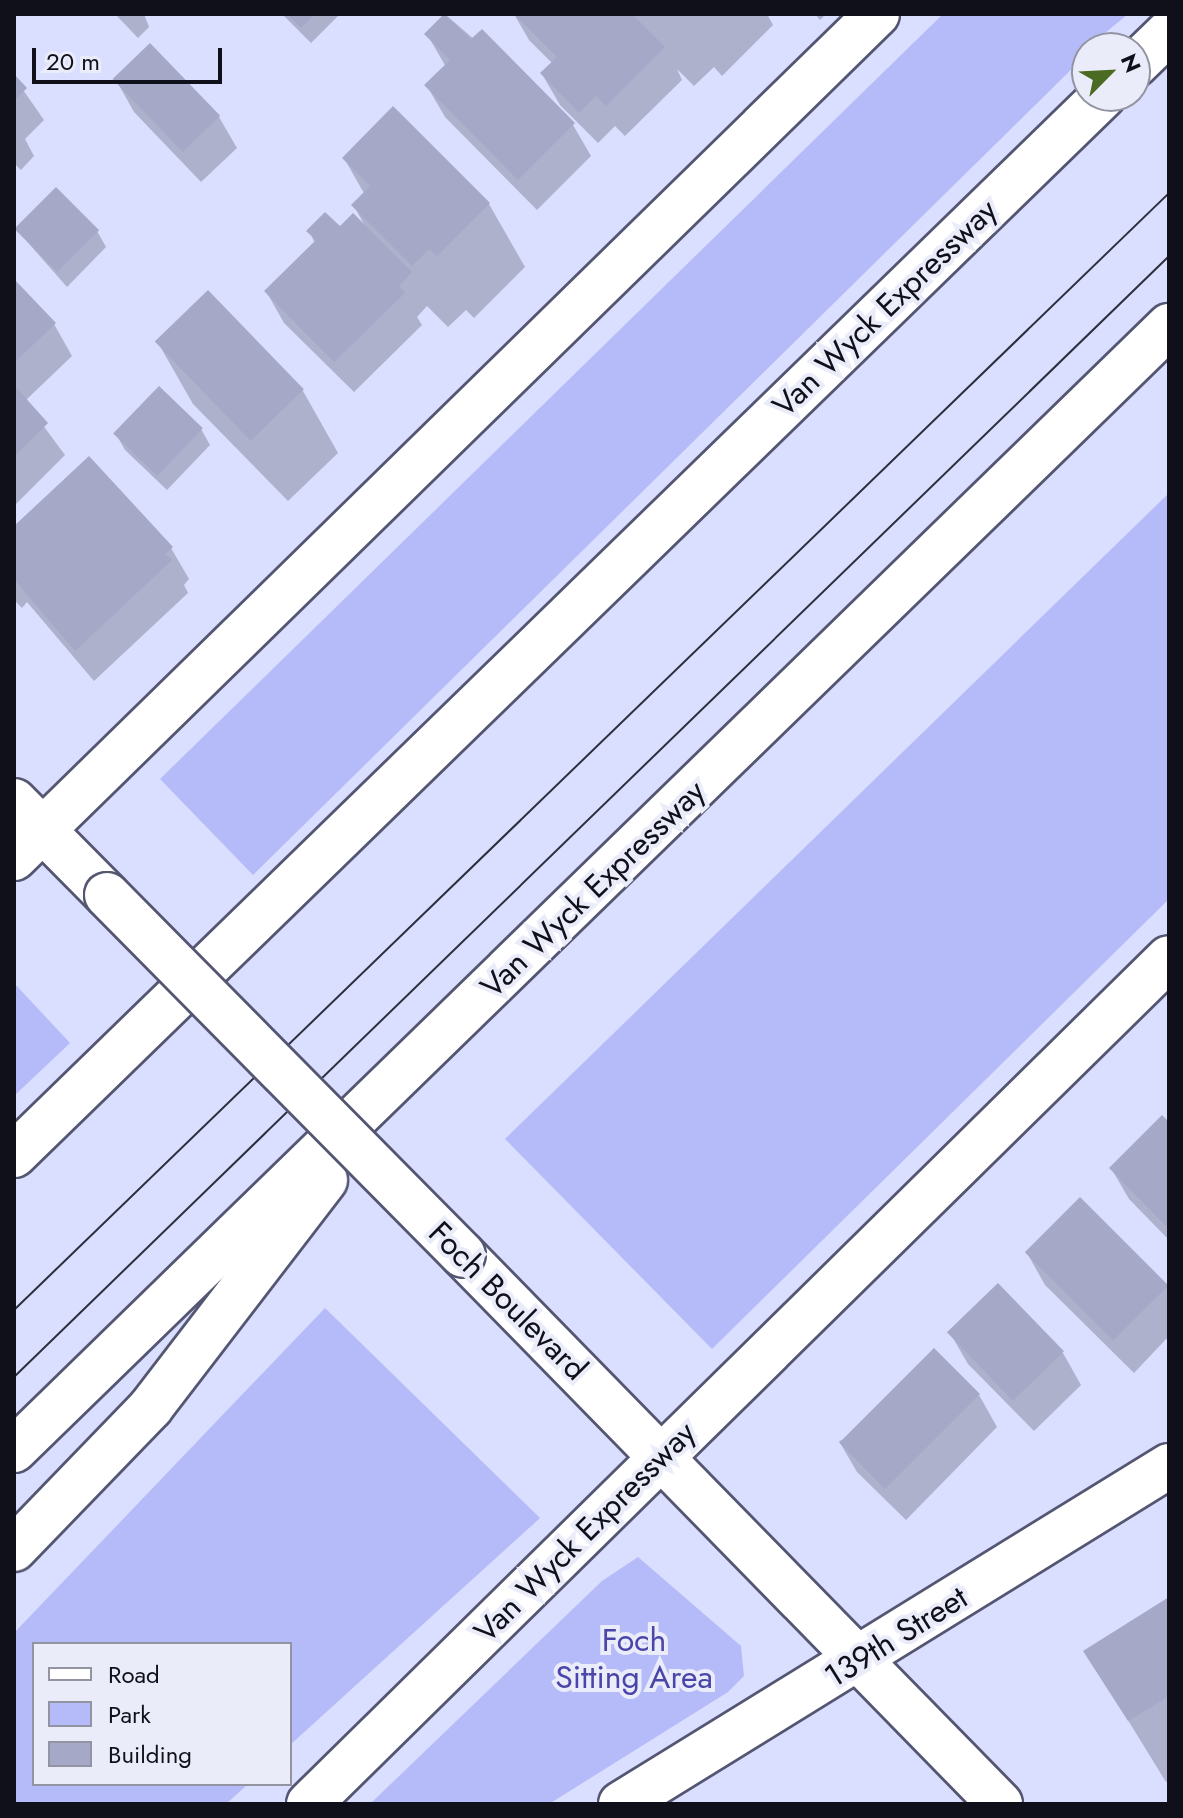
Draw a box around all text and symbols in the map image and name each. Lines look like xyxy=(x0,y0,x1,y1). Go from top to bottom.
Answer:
scale bar xyxy=(36,32,226,82)
north arrow xyxy=(1071,32,1151,112)
text: 20 m xyxy=(46,44,100,79)
text: N xyxy=(1113,49,1149,78)
street label: Van Wyck Expressway xyxy=(765,191,1005,425)
street label: Van Wyck Expressway xyxy=(473,772,713,1006)
street label: Foch Boulevard xyxy=(421,1214,595,1388)
street label: Van Wyck Expressway xyxy=(466,1413,704,1651)
street label: 139th Street xyxy=(818,1578,974,1696)
park label: Foch Sitting Area xyxy=(555,1622,713,1697)
legend xyxy=(32,1642,292,1786)
text: Road xyxy=(108,1657,160,1692)
text: Park xyxy=(108,1697,151,1732)
text: Building xyxy=(108,1737,192,1772)

